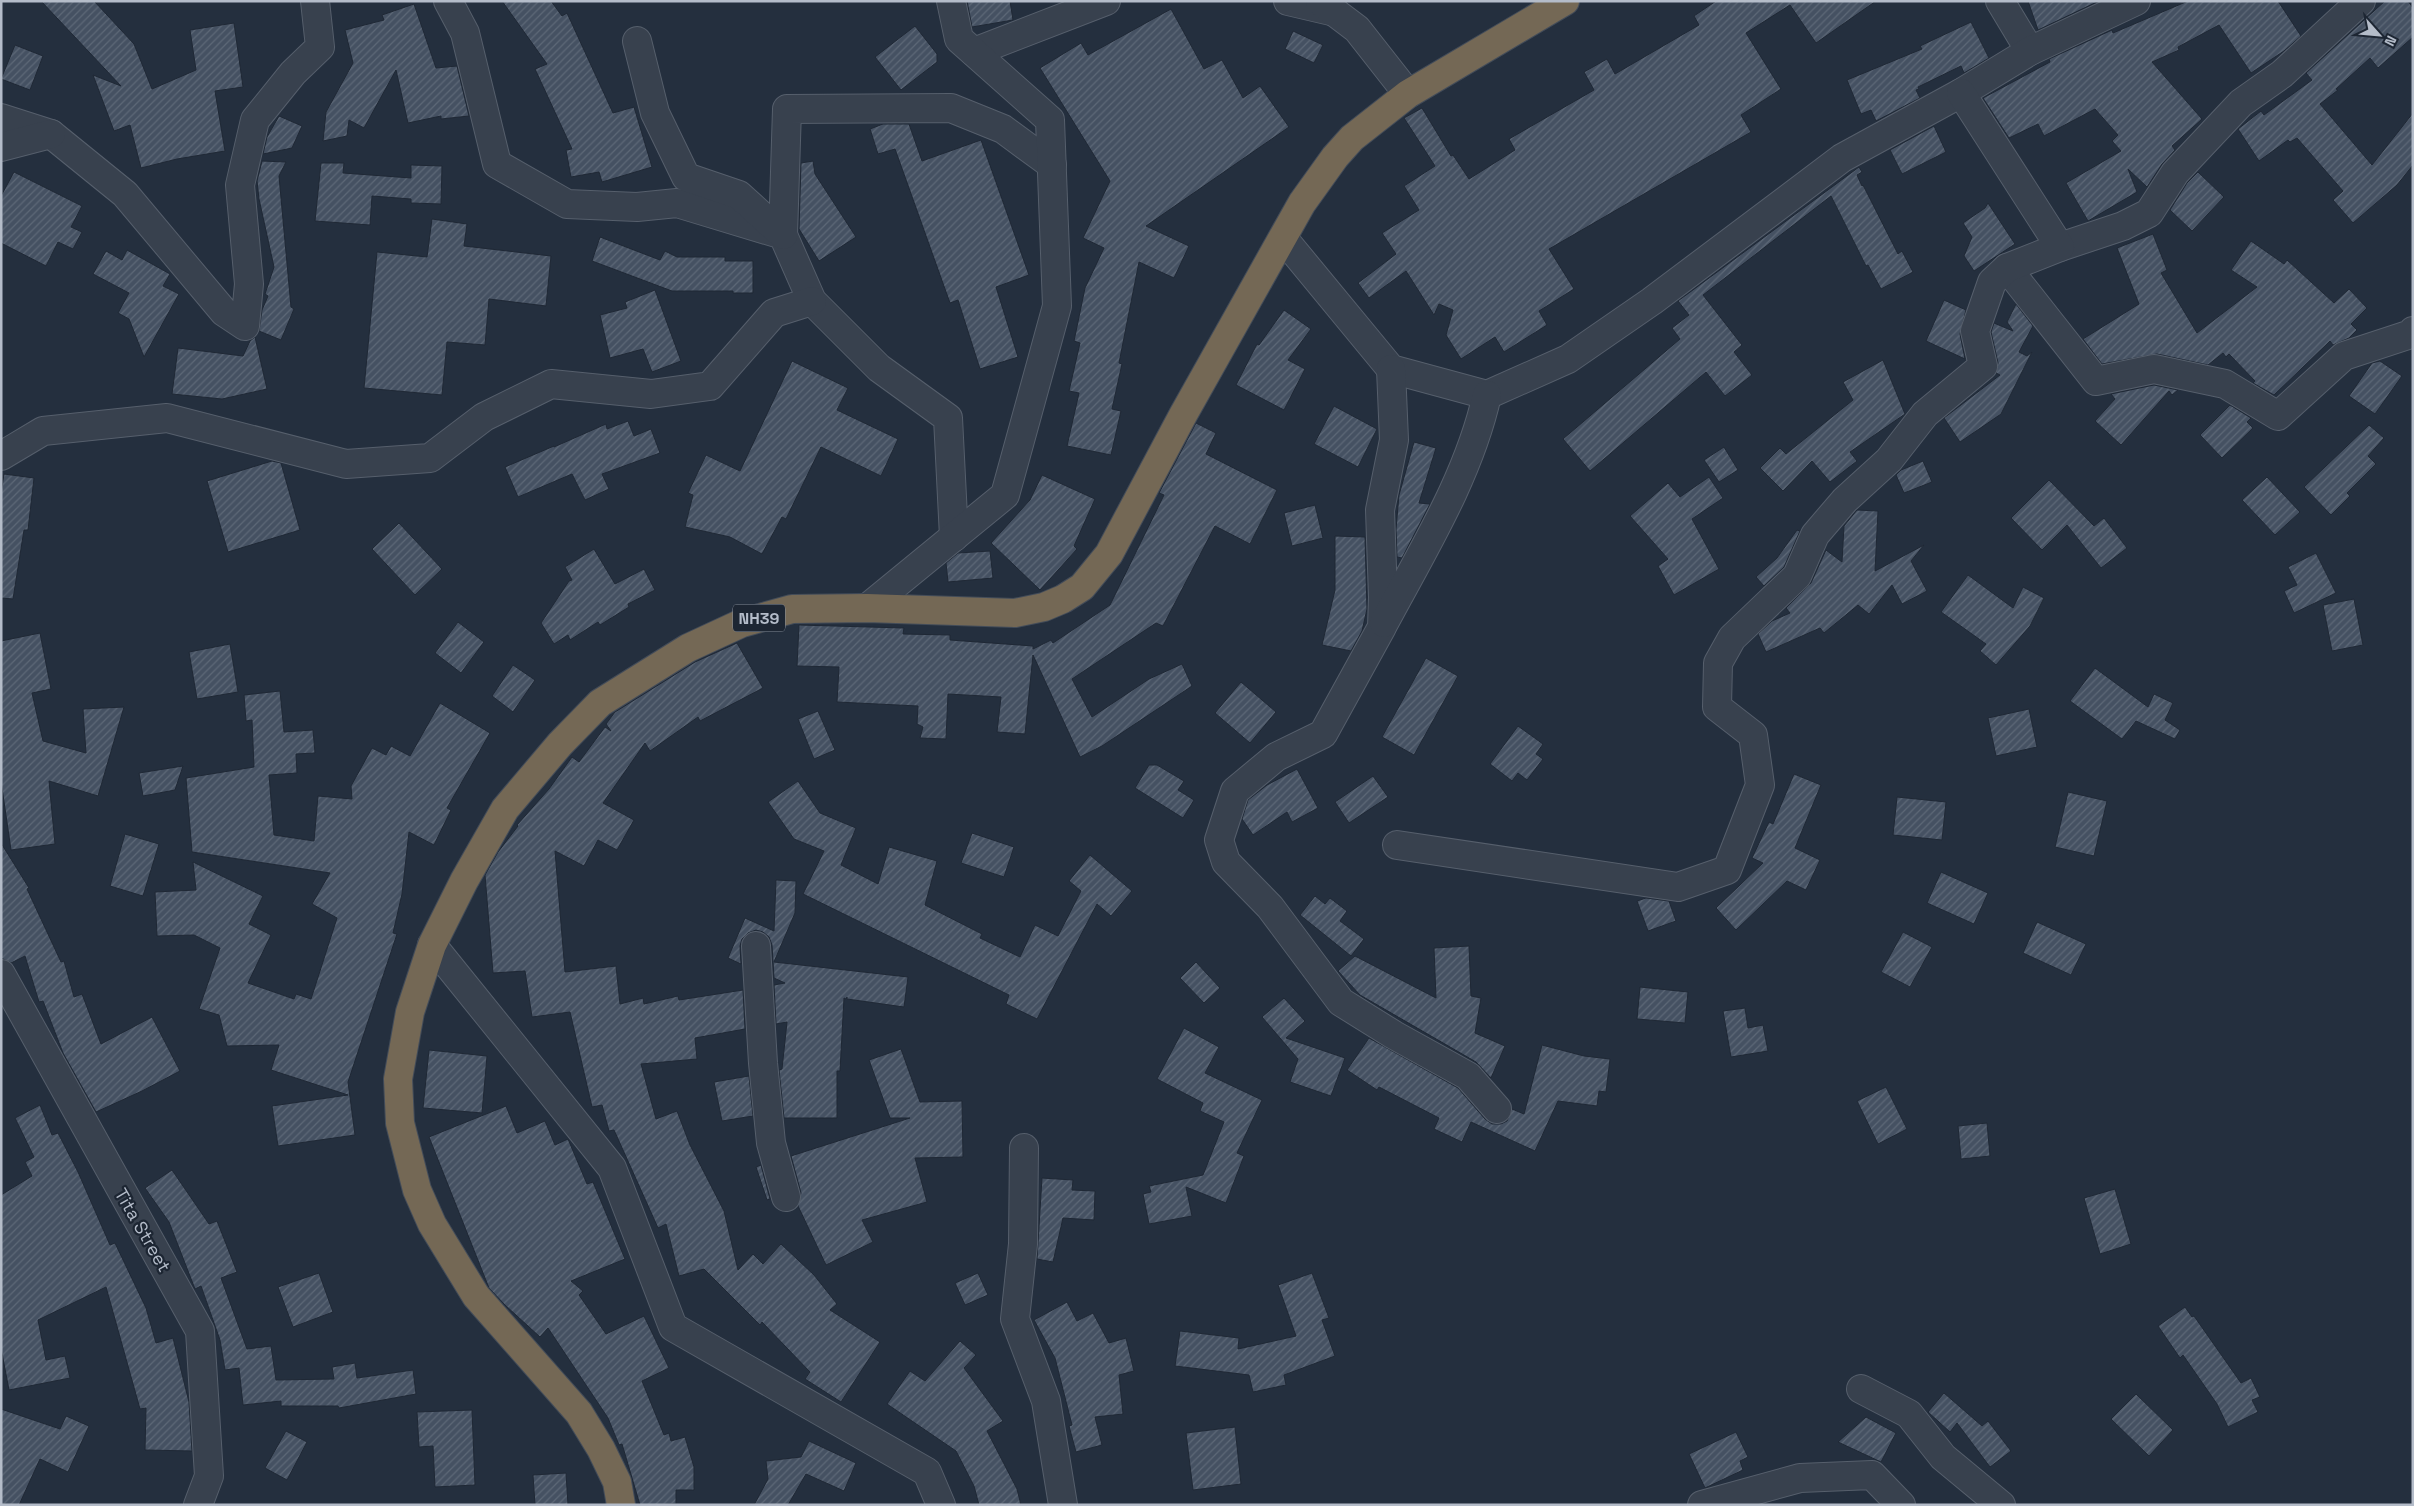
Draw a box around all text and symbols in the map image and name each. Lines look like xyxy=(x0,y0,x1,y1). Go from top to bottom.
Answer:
north arrow xyxy=(2354,10,2404,60)
text: N xyxy=(2380,33,2401,49)
road number: NH39 xyxy=(733,604,785,632)
street label: Tita Street xyxy=(110,1184,176,1276)

